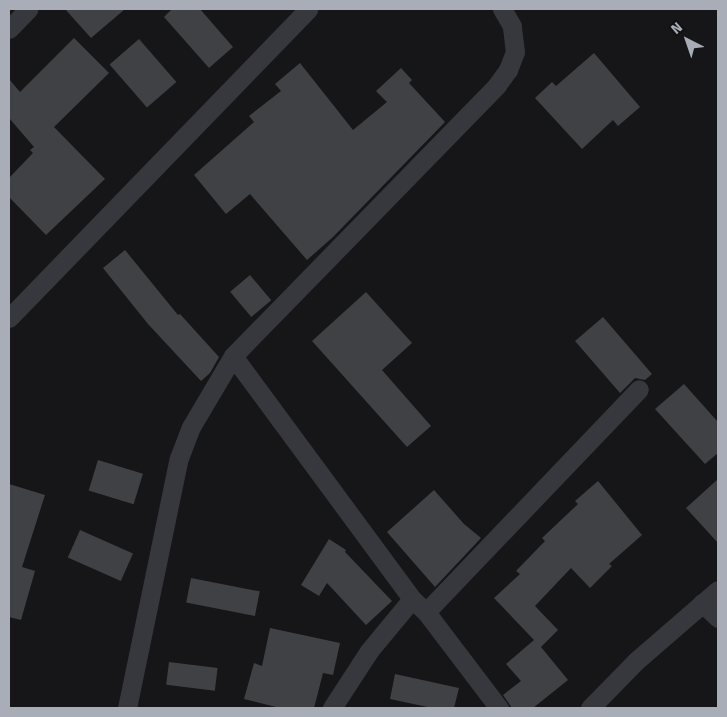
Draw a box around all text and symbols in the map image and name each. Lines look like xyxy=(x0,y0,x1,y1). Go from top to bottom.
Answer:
north arrow xyxy=(662,15,712,65)
text: N xyxy=(668,19,686,38)

